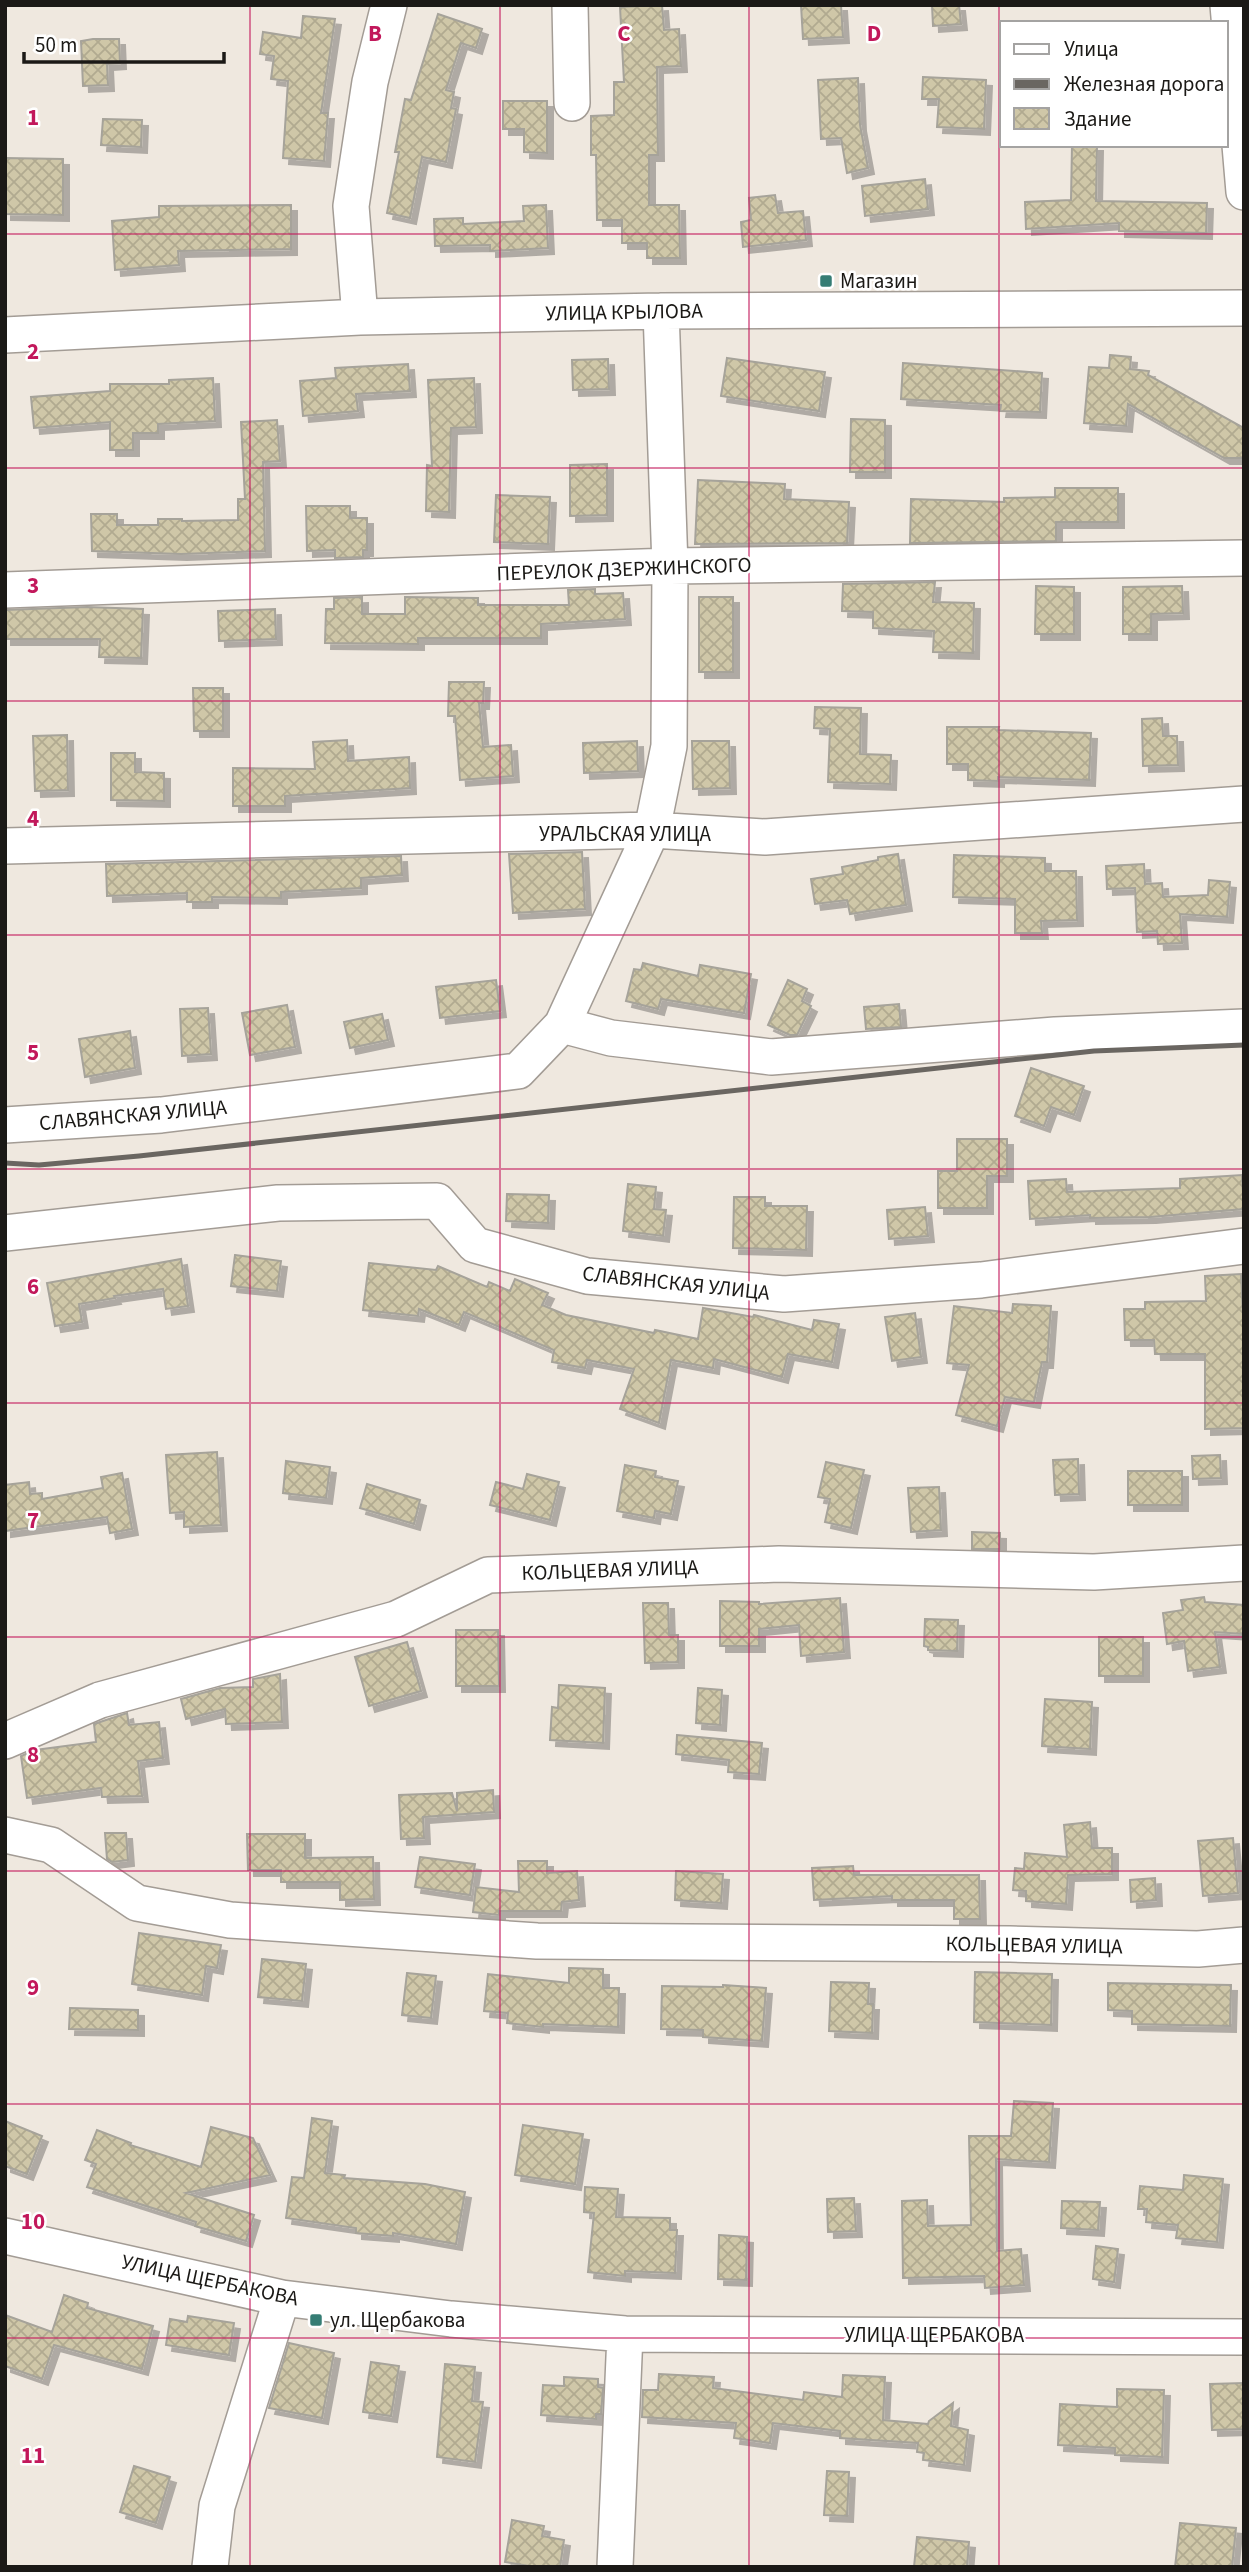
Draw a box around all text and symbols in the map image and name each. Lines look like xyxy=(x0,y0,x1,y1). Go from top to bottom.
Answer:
text: B xyxy=(368,17,382,50)
text: C xyxy=(617,17,631,50)
text: D xyxy=(867,17,881,50)
scale bar xyxy=(24,21,224,65)
legend xyxy=(1000,21,1228,147)
text: 50 m xyxy=(35,30,77,60)
text: Улица xyxy=(1064,34,1119,64)
text: Железная дорога xyxy=(1064,69,1224,99)
text: 1 xyxy=(27,101,39,134)
text: Здание xyxy=(1064,104,1132,134)
place label: Магазин xyxy=(840,266,918,296)
marker: Магазин xyxy=(818,273,834,289)
street label: УЛИЦА КРЫЛОВА xyxy=(545,296,704,328)
text: 2 xyxy=(27,335,39,368)
street label: ПЕРЕУЛОК ДЗЕРЖИНСКОГО xyxy=(496,550,752,588)
text: 3 xyxy=(27,569,39,602)
text: 4 xyxy=(27,802,39,835)
street label: УРАЛЬСКАЯ УЛИЦА xyxy=(539,819,712,849)
text: 5 xyxy=(27,1036,39,1069)
street label: СЛАВЯНСКАЯ УЛИЦА xyxy=(38,1092,229,1138)
street label: СЛАВЯНСКАЯ УЛИЦА xyxy=(581,1258,772,1308)
text: 6 xyxy=(27,1270,39,1303)
text: 7 xyxy=(27,1504,39,1537)
street label: КОЛЬЦЕВАЯ УЛИЦА xyxy=(521,1552,700,1588)
text: 8 xyxy=(27,1738,39,1771)
street label: КОЛЬЦЕВАЯ УЛИЦА xyxy=(945,1928,1123,1962)
text: 9 xyxy=(27,1971,39,2004)
text: 10 xyxy=(21,2205,45,2238)
street label: УЛИЦА ЩЕРБАКОВА xyxy=(119,2247,302,2314)
place label: ул. Щербакова xyxy=(330,2305,465,2335)
marker: ул. Щербакова xyxy=(308,2312,324,2328)
street label: УЛИЦА ЩЕРБАКОВА xyxy=(844,2320,1025,2350)
text: 11 xyxy=(21,2439,45,2472)

